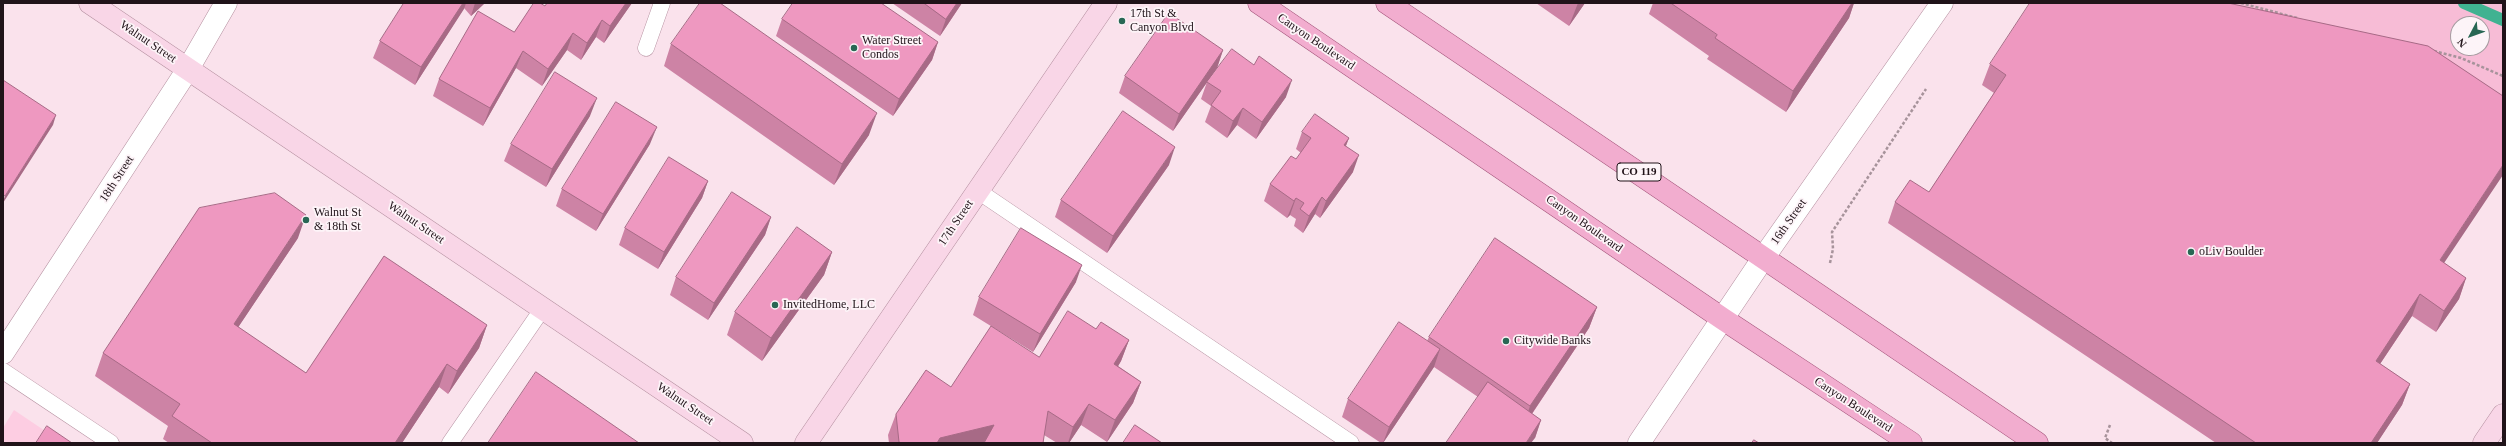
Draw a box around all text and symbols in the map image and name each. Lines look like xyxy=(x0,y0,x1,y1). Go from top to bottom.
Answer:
place label: 17th St & Canyon Blvd xyxy=(1130,7,1194,35)
street label: Canyon Boulevard xyxy=(1275,11,1357,73)
marker: 17th St & Canyon Blvd xyxy=(1117,16,1127,26)
north arrow xyxy=(2450,16,2490,56)
street label: Walnut Street xyxy=(117,18,179,66)
place label: Water Street Condos xyxy=(862,34,921,62)
text: N xyxy=(2455,36,2469,50)
marker: Water Street Condos xyxy=(849,43,859,53)
street label: 18th Street xyxy=(97,153,137,205)
road number: CO 119 xyxy=(1617,163,1661,181)
street label: Canyon Boulevard xyxy=(1543,192,1625,256)
street label: 16th Street xyxy=(1768,196,1810,248)
street label: 17th Street xyxy=(935,197,977,249)
street label: Walnut Street xyxy=(385,199,447,247)
place label: Walnut St & 18th St xyxy=(314,206,361,234)
marker: Walnut St & 18th St xyxy=(301,215,311,225)
place label: oLiv Boulder xyxy=(2199,245,2263,259)
marker: oLiv Boulder xyxy=(2186,247,2196,257)
place label: InvitedHome, LLC xyxy=(783,298,875,312)
marker: InvitedHome, LLC xyxy=(770,300,780,310)
place label: Citywide Banks xyxy=(1514,334,1591,348)
marker: Citywide Banks xyxy=(1501,336,1511,346)
street label: Canyon Boulevard xyxy=(1811,374,1895,436)
street label: Walnut Street xyxy=(654,380,716,428)

